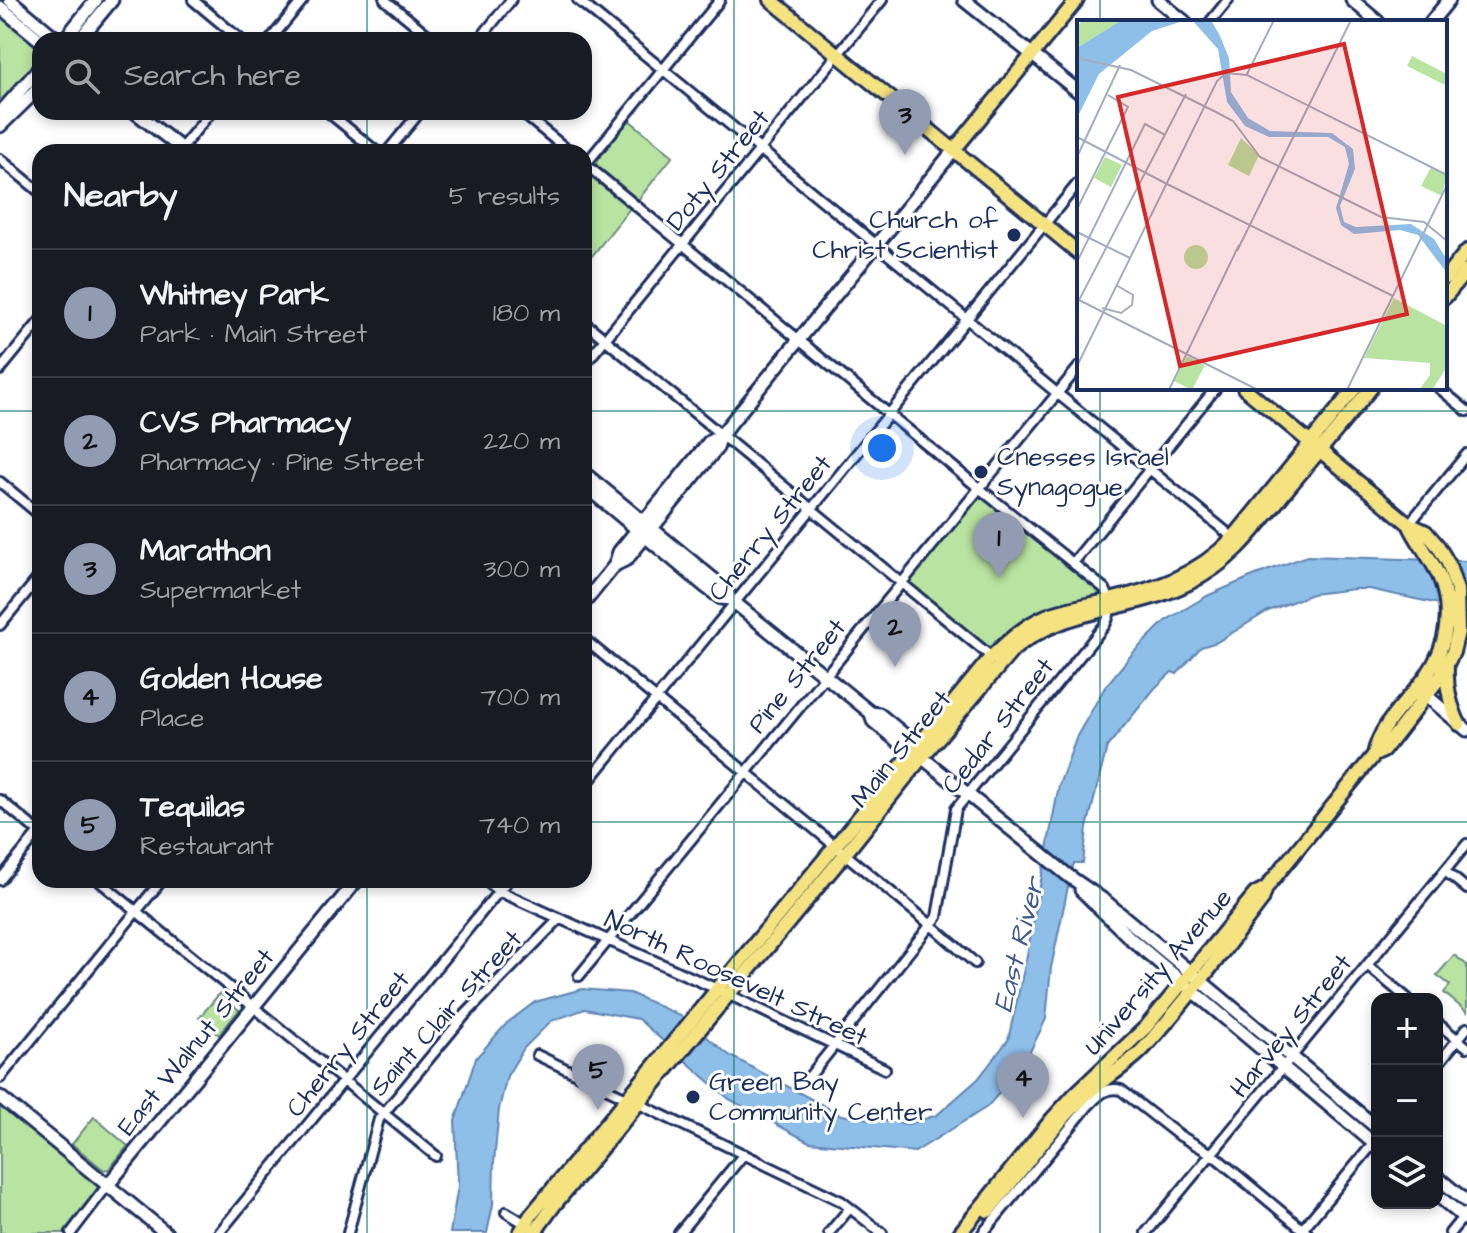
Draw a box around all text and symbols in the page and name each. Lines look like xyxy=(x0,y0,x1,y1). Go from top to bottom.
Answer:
inset map xyxy=(1077,20,1447,390)
search box xyxy=(32,32,592,120)
icon: search xyxy=(60,54,104,98)
text: Search here xyxy=(124,55,301,97)
pin: 3 xyxy=(879,89,931,155)
street label: Doty Street xyxy=(658,101,780,240)
text: Nearby xyxy=(64,172,178,220)
text: 5 results xyxy=(449,178,560,214)
place label: Church of Christ Scientist xyxy=(812,202,999,268)
marker: Church of Christ Scientist xyxy=(1005,226,1023,244)
text: Whitney Park xyxy=(140,274,329,316)
text: 1 xyxy=(88,295,92,331)
text: 180 m xyxy=(493,295,560,331)
text: Park · Main Street xyxy=(140,316,367,352)
text: CVS Pharmacy xyxy=(140,402,351,444)
text: 2 xyxy=(83,423,97,459)
text: 220 m xyxy=(483,423,560,459)
your location xyxy=(862,428,902,468)
place label: Cnesses Israel Synagogue xyxy=(997,439,1169,507)
text: Pharmacy · Pine Street xyxy=(140,444,424,480)
street label: Cherry Street xyxy=(700,447,842,610)
marker: Cnesses Israel Synagogue xyxy=(972,463,990,481)
pin: 1 xyxy=(973,512,1025,578)
text: Marathon xyxy=(140,530,271,572)
text: 3 xyxy=(83,551,97,587)
text: 300 m xyxy=(483,551,560,587)
text: Supermarket xyxy=(140,572,301,608)
pin: 2 xyxy=(869,601,921,667)
street label: Pine Street xyxy=(740,611,855,741)
street label: Cedar Street xyxy=(933,650,1063,802)
text: Golden House xyxy=(140,658,323,700)
text: 4 xyxy=(81,679,99,715)
text: 700 m xyxy=(481,679,560,715)
street label: Main Street xyxy=(842,682,960,816)
text: Place xyxy=(140,700,204,736)
text: Tequilas xyxy=(140,786,245,828)
text: 5 xyxy=(81,807,99,843)
text: 740 m xyxy=(479,807,560,843)
text: Restaurant xyxy=(140,828,274,864)
water label: East River xyxy=(984,871,1055,1016)
street label: University Avenue xyxy=(1075,881,1242,1064)
street label: North Roosevelt Street xyxy=(598,901,874,1055)
street label: Saint Clair Street xyxy=(362,922,531,1104)
street label: East Walnut Street xyxy=(109,940,283,1143)
street label: Harvey Street xyxy=(1222,946,1362,1107)
street label: Cherry Street xyxy=(278,963,420,1126)
map controls xyxy=(1371,993,1443,1209)
button: + xyxy=(1371,993,1443,1065)
pin: 5 xyxy=(572,1044,624,1110)
pin: 4 xyxy=(997,1052,1049,1118)
place label: Green Bay Community Center xyxy=(709,1064,932,1132)
button: − xyxy=(1371,1065,1443,1137)
marker: Green Bay Community Center xyxy=(684,1088,702,1106)
button: layers xyxy=(1371,1137,1443,1209)

